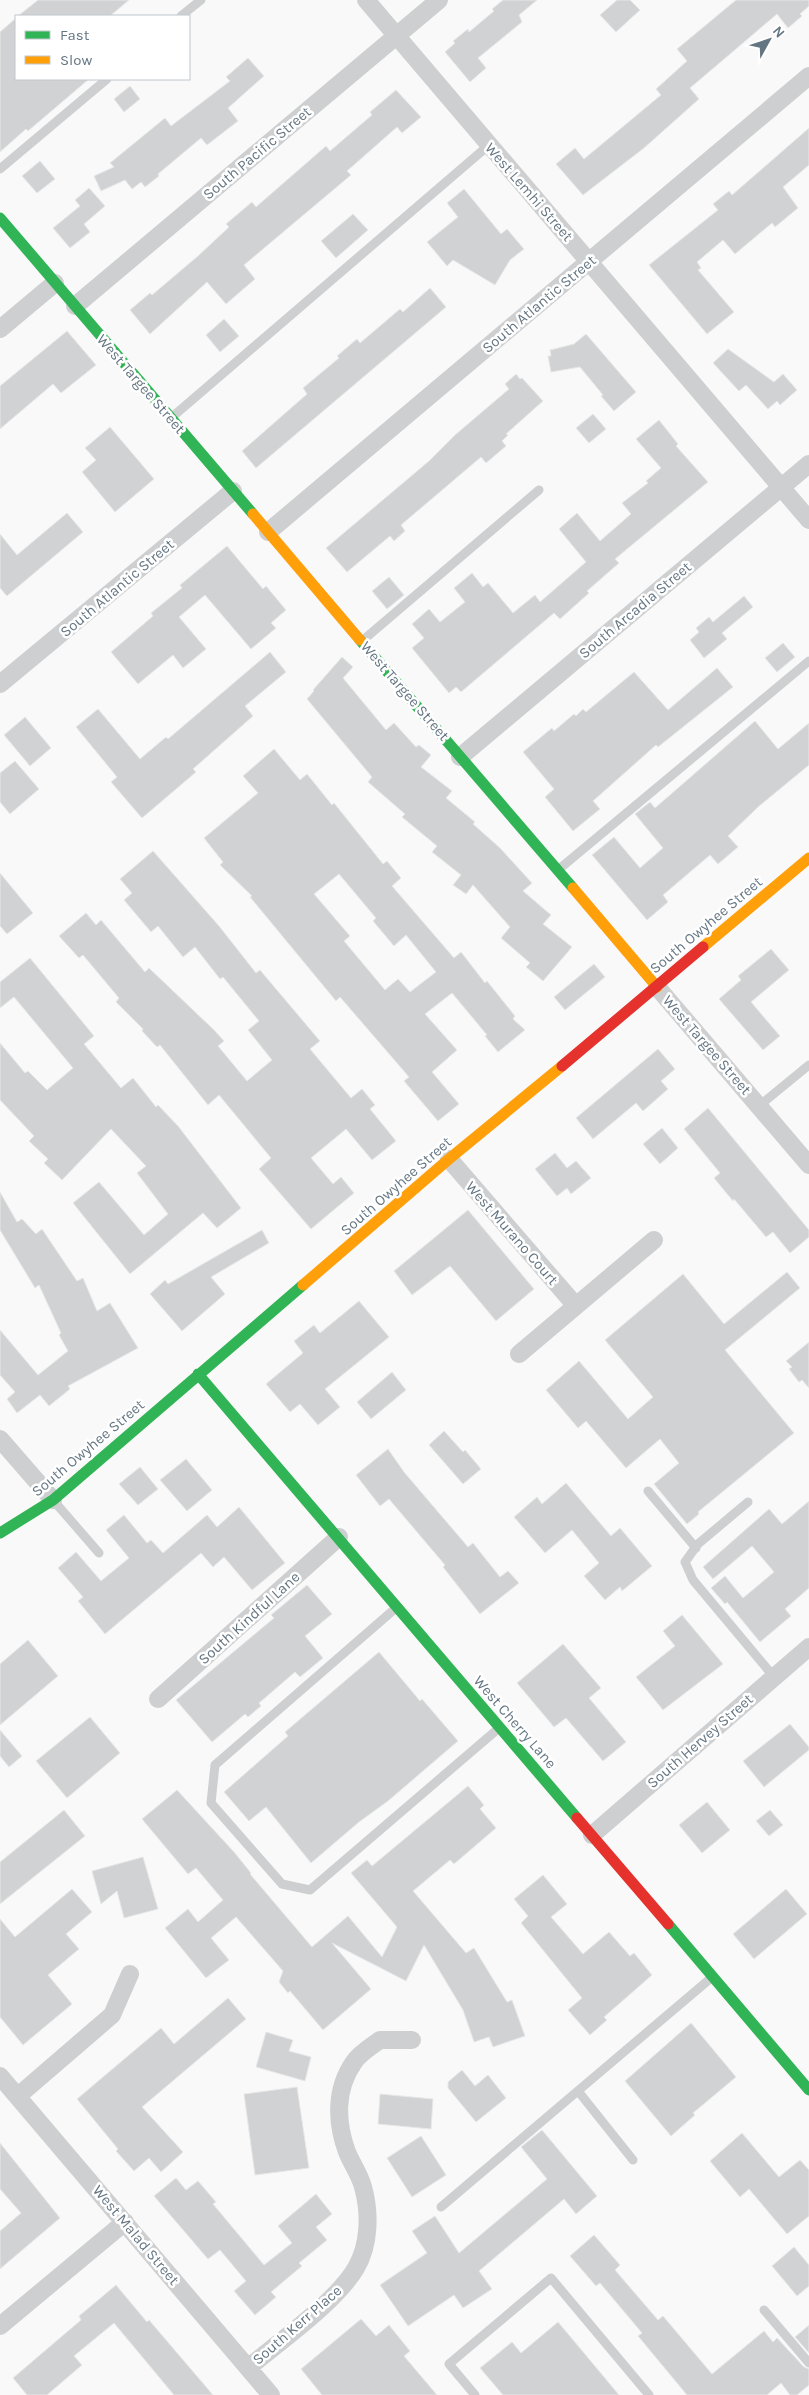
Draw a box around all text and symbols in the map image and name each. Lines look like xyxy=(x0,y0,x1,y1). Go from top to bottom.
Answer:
legend xyxy=(15,15,190,80)
north arrow xyxy=(744,15,794,65)
text: N xyxy=(769,23,788,41)
text: Fast xyxy=(60,26,90,44)
text: Slow xyxy=(60,51,92,69)
street label: South Pacific Street xyxy=(199,102,315,203)
street label: West Lemhi Street xyxy=(481,139,577,245)
street label: South Atlantic Street xyxy=(478,251,600,357)
street label: West Targee Street xyxy=(93,331,189,438)
street label: South Atlantic Street xyxy=(56,535,178,641)
street label: South Arcadia Street xyxy=(575,558,695,662)
street label: West Targee Street xyxy=(357,638,453,745)
street label: South Owyhee Street xyxy=(646,872,766,977)
street label: West Targee Street xyxy=(659,992,755,1099)
street label: South Owyhee Street xyxy=(337,1133,456,1239)
street label: West Murano Court xyxy=(462,1177,562,1289)
street label: South Owyhee Street xyxy=(28,1395,148,1500)
street label: South Kindful Lane xyxy=(195,1568,303,1668)
street label: West Cherry Lane xyxy=(470,1672,560,1772)
street label: South Hervey Street xyxy=(643,1690,757,1792)
street label: West Malad Street xyxy=(89,2181,183,2289)
street label: South Kerr Place xyxy=(249,2281,345,2369)

